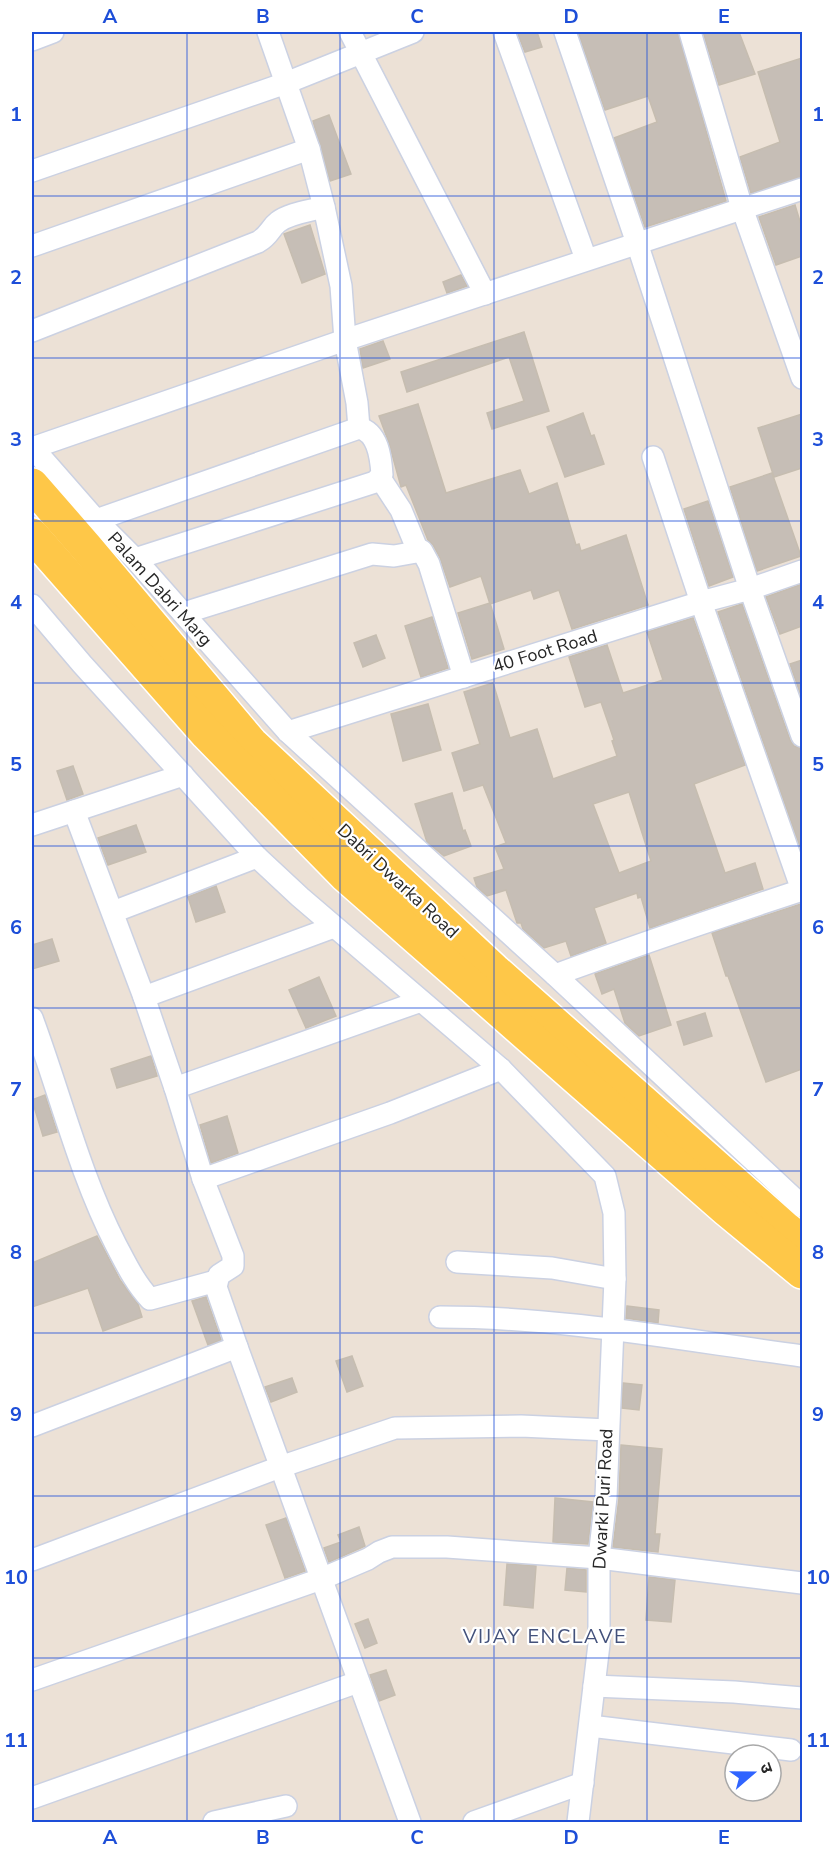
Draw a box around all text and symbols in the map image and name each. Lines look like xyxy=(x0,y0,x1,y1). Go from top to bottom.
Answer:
text: A xyxy=(103,3,118,30)
text: B xyxy=(256,3,270,30)
text: C xyxy=(410,3,424,30)
text: D xyxy=(563,3,579,30)
text: E xyxy=(718,3,730,30)
text: 1 xyxy=(10,101,22,128)
text: 1 xyxy=(812,101,824,128)
text: 2 xyxy=(10,264,22,291)
text: 2 xyxy=(812,264,824,291)
text: 3 xyxy=(10,426,22,453)
text: 3 xyxy=(812,426,824,453)
street label: Palam Dabri Marg xyxy=(102,527,218,651)
text: 4 xyxy=(10,589,22,616)
text: 4 xyxy=(812,589,824,616)
street label: 40 Foot Road xyxy=(490,624,600,678)
text: 5 xyxy=(10,751,22,778)
text: 5 xyxy=(812,751,824,778)
street label: Dabri Dwarka Road xyxy=(332,818,464,944)
text: 6 xyxy=(10,914,22,941)
text: 6 xyxy=(812,914,824,941)
text: 7 xyxy=(10,1076,22,1103)
text: 7 xyxy=(812,1076,824,1103)
text: 8 xyxy=(10,1239,22,1266)
text: 8 xyxy=(812,1239,824,1266)
text: 9 xyxy=(10,1401,22,1428)
text: 9 xyxy=(812,1401,824,1428)
street label: Dwarki Puri Road xyxy=(587,1428,619,1570)
text: 10 xyxy=(4,1564,28,1591)
text: 10 xyxy=(806,1564,830,1591)
district label: VIJAY ENCLAVE xyxy=(462,1623,627,1650)
text: 11 xyxy=(4,1727,28,1754)
text: 11 xyxy=(806,1727,830,1754)
north arrow xyxy=(723,1743,783,1803)
text: उ xyxy=(754,1760,778,1777)
text: A xyxy=(103,1824,118,1851)
text: B xyxy=(256,1824,270,1851)
text: C xyxy=(410,1824,424,1851)
text: D xyxy=(563,1824,579,1851)
text: E xyxy=(718,1824,730,1851)

